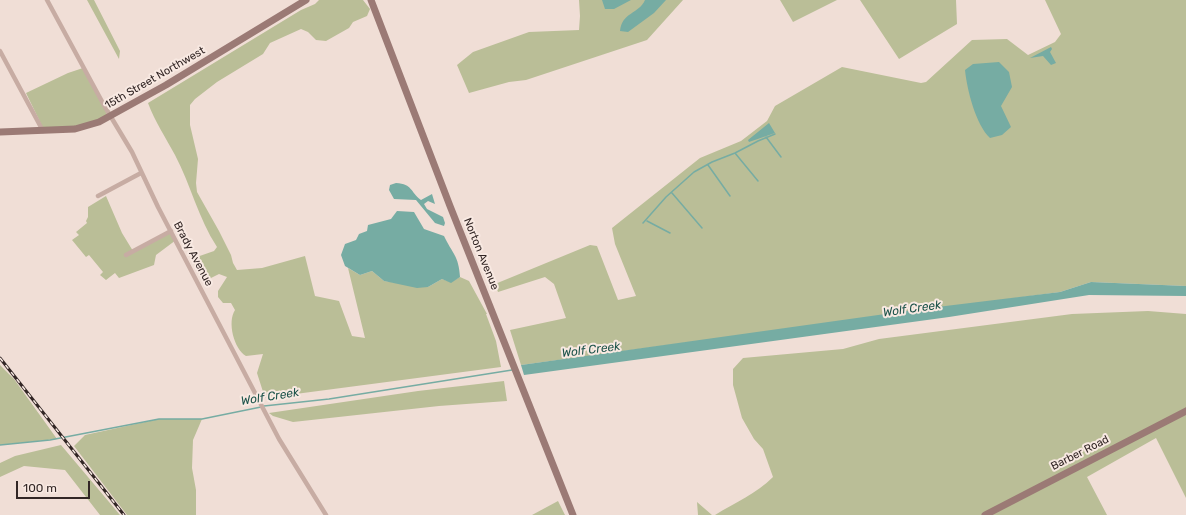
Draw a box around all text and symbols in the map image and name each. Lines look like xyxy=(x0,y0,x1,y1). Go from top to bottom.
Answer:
street label: 15th Street Northwest xyxy=(103,44,207,112)
street label: Norton Avenue xyxy=(461,216,501,292)
street label: Brady Avenue xyxy=(170,219,216,289)
water label: Wolf Creek xyxy=(882,298,942,320)
water label: Wolf Creek xyxy=(561,339,621,361)
water label: Wolf Creek xyxy=(240,385,300,409)
street label: Barber Road xyxy=(1049,433,1111,473)
scale bar xyxy=(18,473,92,499)
text: 100 m xyxy=(23,481,57,495)

